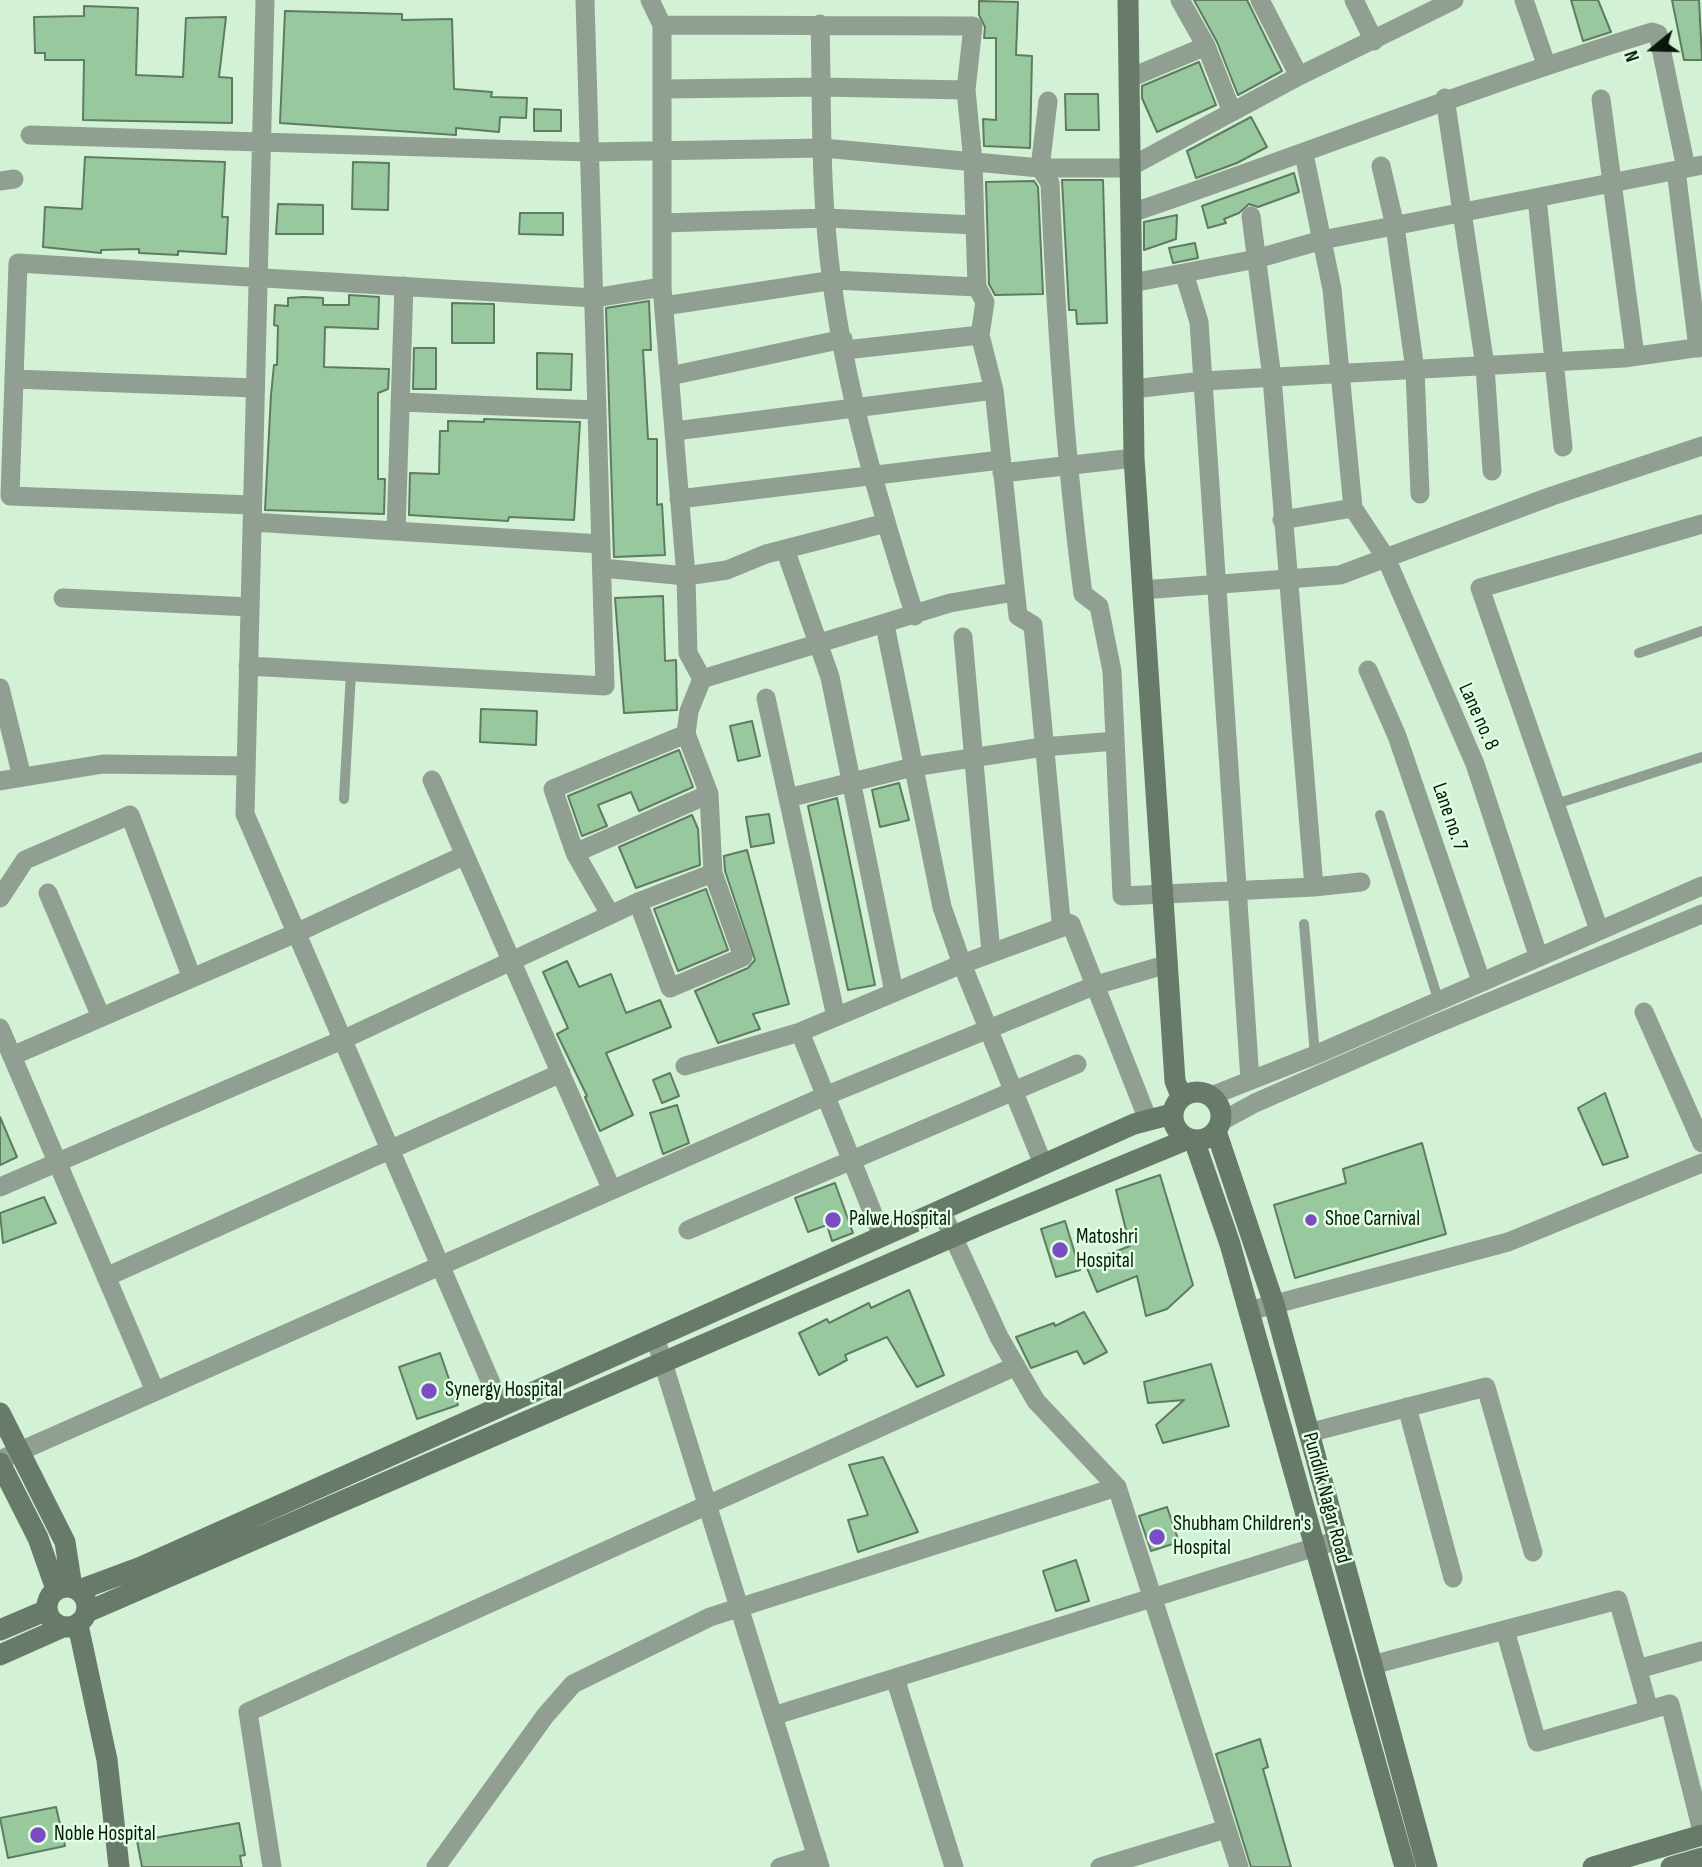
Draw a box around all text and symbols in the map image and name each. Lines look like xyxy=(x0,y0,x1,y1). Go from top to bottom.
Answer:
north arrow xyxy=(1618,14,1688,84)
text: N xyxy=(1620,47,1645,65)
street label: Lane no. 8 xyxy=(1452,680,1504,754)
street label: Lane no. 7 xyxy=(1426,780,1472,854)
place label: Palwe Hospital xyxy=(849,1207,951,1233)
place label: Shoe Carnival xyxy=(1325,1207,1420,1233)
marker: Palwe Hospital xyxy=(823,1210,843,1230)
marker: Shoe Carnival xyxy=(1303,1212,1319,1228)
place label: Matoshri Hospital xyxy=(1076,1225,1138,1275)
marker: Matoshri Hospital xyxy=(1050,1240,1070,1260)
place label: Synergy Hospital xyxy=(445,1378,562,1404)
marker: Synergy Hospital xyxy=(419,1381,439,1401)
street label: Pundlik Nagar Road xyxy=(1296,1430,1356,1566)
place label: Shubham Children's Hospital xyxy=(1173,1512,1311,1562)
marker: Shubham Children's Hospital xyxy=(1147,1527,1167,1547)
place label: Noble Hospital xyxy=(54,1822,156,1848)
marker: Noble Hospital xyxy=(28,1825,48,1845)

